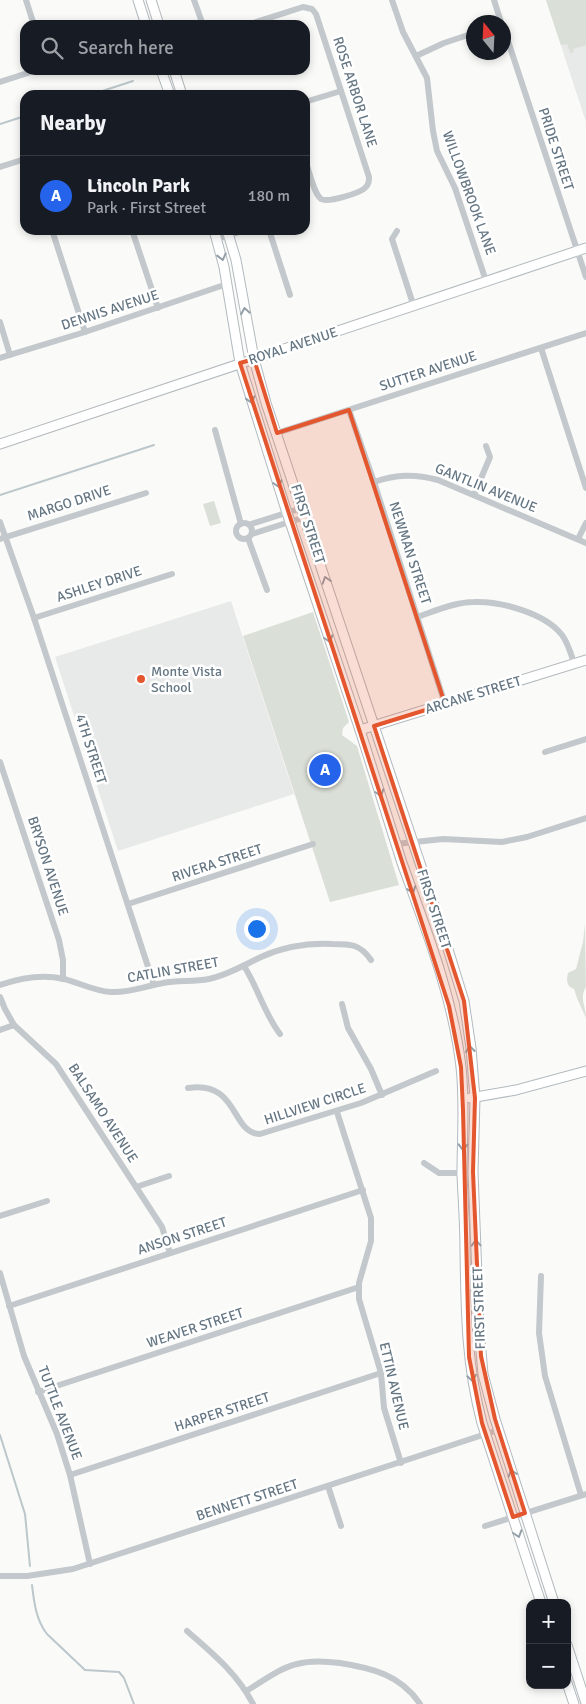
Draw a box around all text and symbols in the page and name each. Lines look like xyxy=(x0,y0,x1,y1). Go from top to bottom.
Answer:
north arrow xyxy=(466,15,511,60)
search box xyxy=(20,20,310,75)
icon: search xyxy=(38,34,66,62)
street label: ROSE ARBOR LANE xyxy=(329,34,381,150)
text: Search here xyxy=(78,36,174,60)
street label: PRIDE STREET xyxy=(535,105,577,193)
text: Nearby xyxy=(40,110,106,136)
street label: WILLOWBROOK LANE xyxy=(439,129,499,257)
text: Lincoln Park xyxy=(87,174,190,198)
text: A xyxy=(51,186,61,206)
text: 180 m xyxy=(248,186,290,206)
text: Park · First Street xyxy=(87,198,206,218)
one-way arrow xyxy=(216,252,227,261)
street label: DENNIS AVENUE xyxy=(59,286,161,334)
one-way arrow xyxy=(241,307,251,316)
street label: ROYAL AVENUE xyxy=(246,324,340,368)
street label: SUTTER AVENUE xyxy=(377,347,479,395)
one-way arrow xyxy=(246,396,256,404)
street label: GANTLIN AVENUE xyxy=(433,460,540,516)
one-way arrow xyxy=(272,480,282,488)
street label: MARGO DRIVE xyxy=(25,481,113,525)
street label: FIRST STREET xyxy=(287,482,329,566)
street label: NEWMAN STREET xyxy=(385,499,435,607)
street label: ASHLEY DRIVE xyxy=(54,562,144,606)
one-way arrow xyxy=(322,576,332,584)
one-way arrow xyxy=(323,634,333,642)
place label: Monte Vista School xyxy=(151,663,222,696)
street label: ARCANE STREET xyxy=(423,672,523,718)
marker: Monte Vista School xyxy=(135,673,147,685)
street label: 4TH STREET xyxy=(72,712,110,786)
pin: A xyxy=(309,751,341,789)
one-way arrow xyxy=(374,788,384,797)
street label: BRYSON AVENUE xyxy=(24,814,72,918)
street label: RIVERA STREET xyxy=(170,840,264,886)
street label: FIRST STREET xyxy=(413,867,455,951)
one-way arrow xyxy=(406,885,416,894)
your location xyxy=(244,916,270,942)
street label: CATLIN STREET xyxy=(126,954,220,986)
one-way arrow xyxy=(465,1045,476,1053)
street label: BALSAMO AVENUE xyxy=(65,1060,141,1166)
street label: HILLVIEW CIRCLE xyxy=(262,1080,368,1128)
one-way arrow xyxy=(458,1144,468,1151)
street label: ANSON STREET xyxy=(135,1214,229,1258)
one-way arrow xyxy=(471,1239,481,1247)
street label: FIRST STREET xyxy=(469,1266,489,1350)
street label: WEAVER STREET xyxy=(145,1304,246,1352)
street label: ETTIN AVENUE xyxy=(376,1341,412,1432)
street label: TUTTLE AVENUE xyxy=(34,1364,86,1462)
one-way arrow xyxy=(467,1374,477,1383)
street label: HARPER STREET xyxy=(172,1389,272,1435)
one-way arrow xyxy=(508,1469,518,1478)
street label: BENNETT STREET xyxy=(194,1475,300,1524)
one-way arrow xyxy=(513,1529,523,1537)
map controls xyxy=(526,1599,571,1689)
button: + xyxy=(526,1599,571,1644)
button: − xyxy=(526,1644,571,1689)

